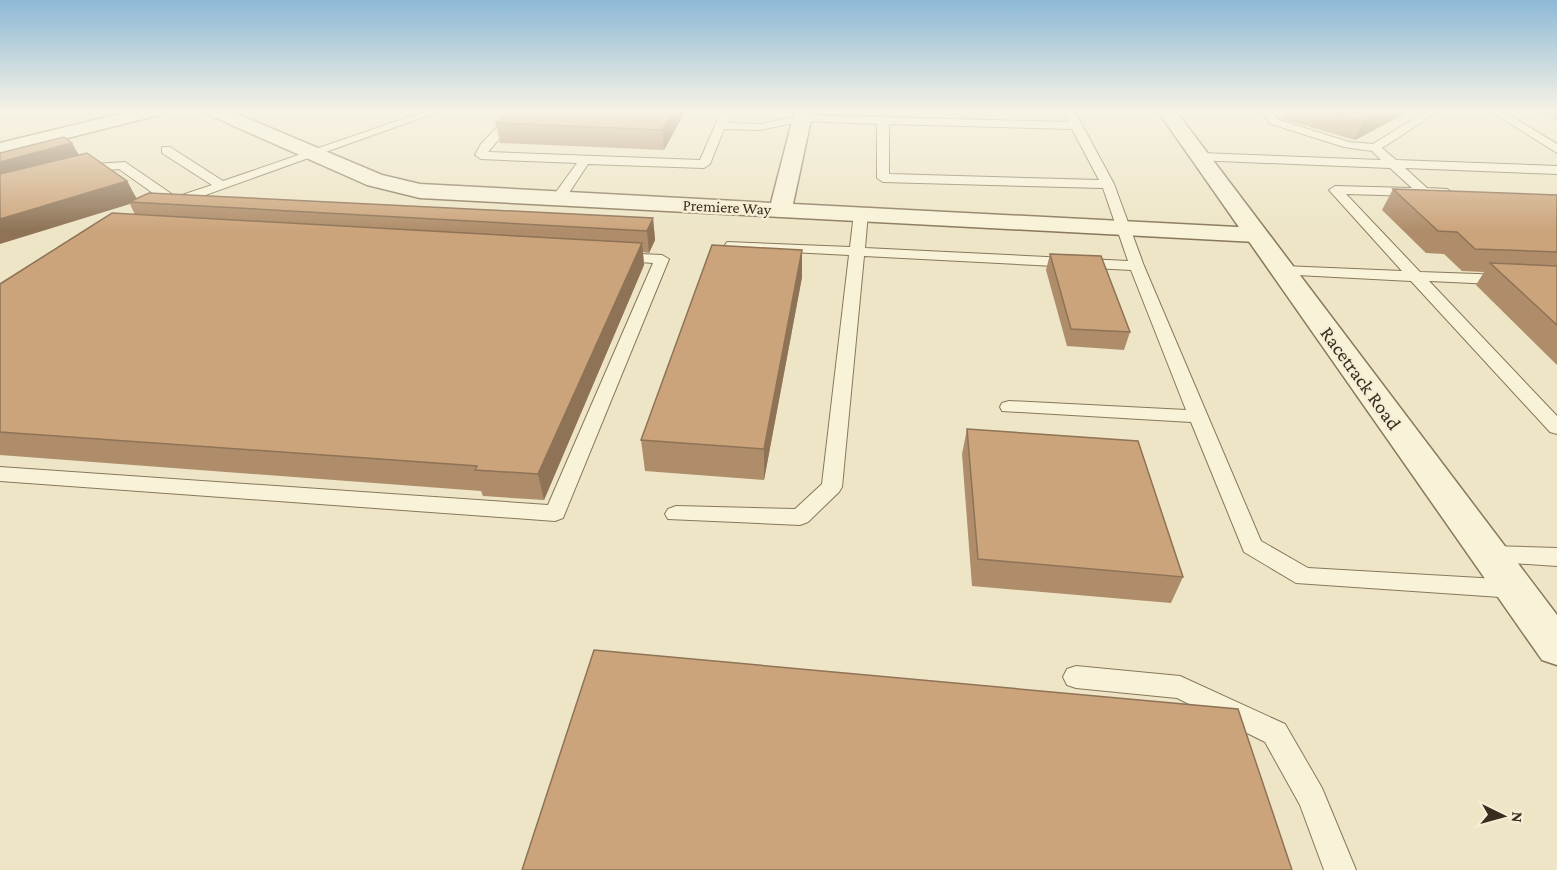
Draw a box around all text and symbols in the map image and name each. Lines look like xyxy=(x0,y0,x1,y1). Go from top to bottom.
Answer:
street label: Premiere Way xyxy=(682,196,772,219)
street label: Racetrack Road xyxy=(1316,322,1406,434)
north arrow xyxy=(1473,786,1533,846)
text: N xyxy=(1508,811,1526,824)

